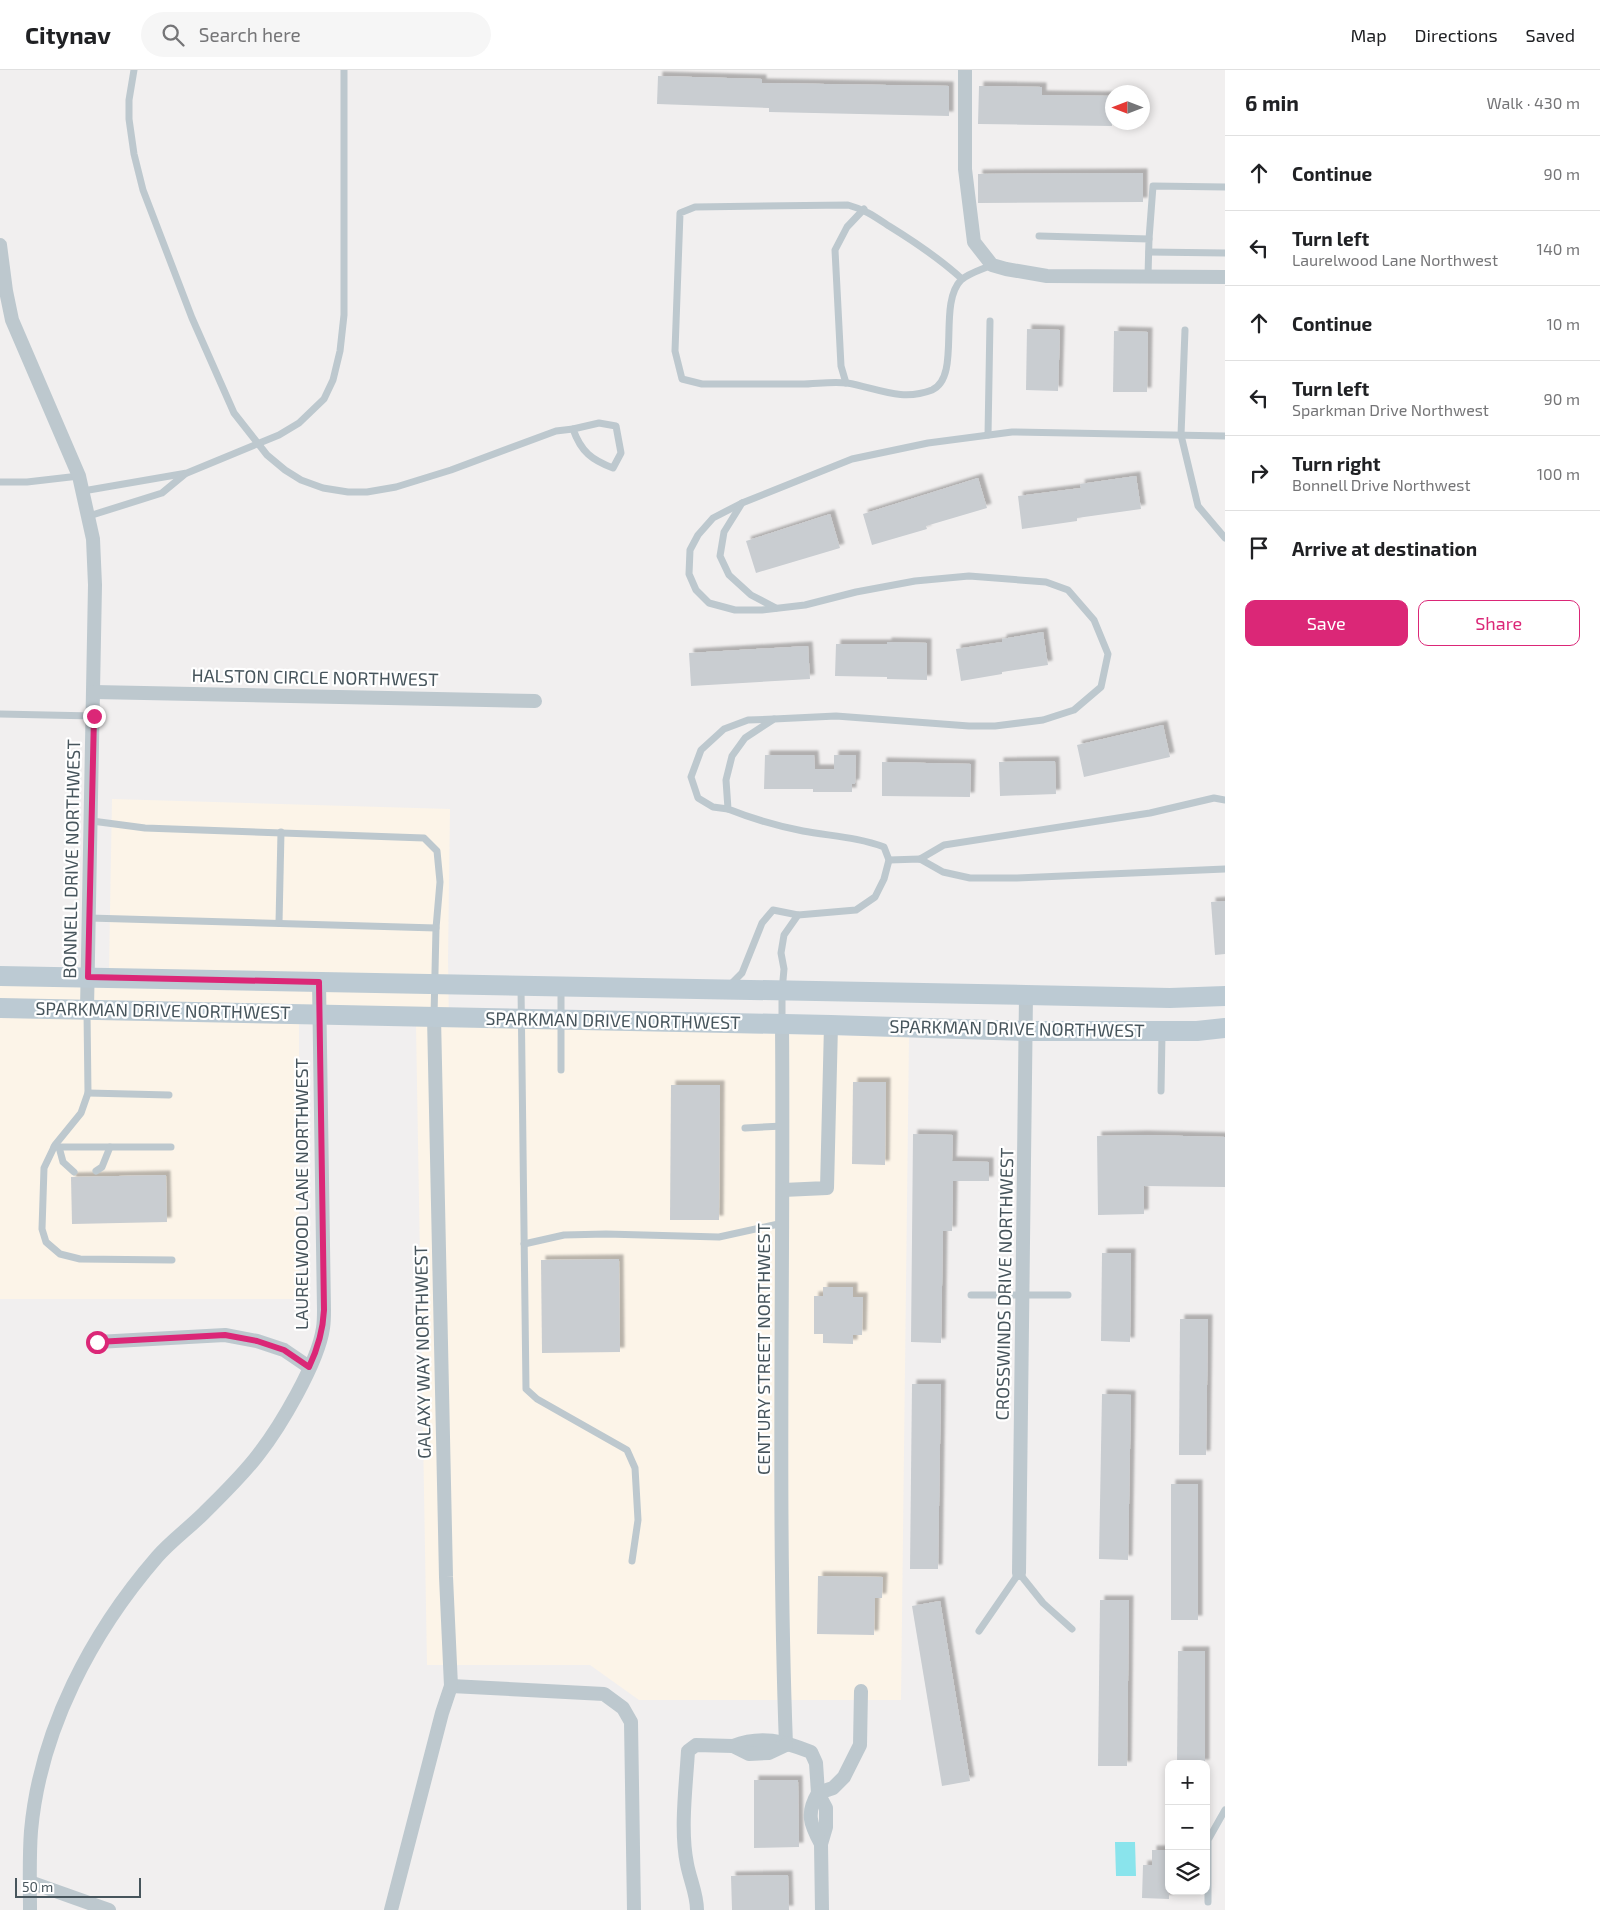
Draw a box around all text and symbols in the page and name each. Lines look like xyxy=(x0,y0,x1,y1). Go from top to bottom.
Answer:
search box xyxy=(141,12,491,57)
text: Citynav xyxy=(25,20,111,49)
icon: search xyxy=(159,21,187,49)
text: Search here xyxy=(199,23,301,46)
text: Map xyxy=(1350,24,1387,46)
text: Directions xyxy=(1415,24,1498,46)
text: Saved xyxy=(1526,24,1575,46)
north arrow xyxy=(1105,85,1150,130)
text: 6 min xyxy=(1245,90,1299,115)
text: Walk · 430 m xyxy=(1487,93,1580,112)
icon: ahead xyxy=(1245,159,1273,187)
text: Continue xyxy=(1292,162,1372,185)
text: 90 m xyxy=(1544,164,1580,183)
text: Turn left xyxy=(1292,227,1369,250)
icon: left xyxy=(1245,234,1273,262)
text: 140 m xyxy=(1537,239,1580,258)
text: Laurelwood Lane Northwest xyxy=(1292,250,1498,269)
icon: ahead xyxy=(1245,309,1273,337)
text: Continue xyxy=(1292,312,1372,335)
text: 10 m xyxy=(1546,314,1580,333)
text: Turn left xyxy=(1292,377,1369,400)
icon: left xyxy=(1245,384,1273,412)
text: 90 m xyxy=(1544,389,1580,408)
text: Sparkman Drive Northwest xyxy=(1292,400,1489,419)
text: Turn right xyxy=(1292,452,1380,475)
icon: right xyxy=(1245,459,1273,487)
text: 100 m xyxy=(1537,464,1580,483)
text: Bonnell Drive Northwest xyxy=(1292,475,1471,494)
icon: arrive xyxy=(1245,534,1273,562)
text: Arrive at destination xyxy=(1292,537,1477,560)
button: Save xyxy=(1245,600,1408,646)
button: Share xyxy=(1418,600,1580,646)
street label: HALSTON CIRCLE NORTHWEST xyxy=(191,664,439,690)
route end xyxy=(83,705,106,728)
street label: BONNELL DRIVE NORTHWEST xyxy=(58,739,84,979)
street label: SPARKMAN DRIVE NORTHWEST xyxy=(35,997,291,1023)
street label: SPARKMAN DRIVE NORTHWEST xyxy=(485,1007,741,1033)
street label: SPARKMAN DRIVE NORTHWEST xyxy=(889,1015,1145,1041)
street label: LAURELWOOD LANE NORTHWEST xyxy=(290,1057,312,1330)
street label: CROSSWINDS DRIVE NORTHWEST xyxy=(991,1147,1017,1421)
street label: CENTURY STREET NORTHWEST xyxy=(752,1223,774,1475)
street label: GALAXY WAY NORTHWEST xyxy=(409,1244,435,1459)
route start xyxy=(86,1331,109,1354)
map controls xyxy=(1165,1760,1210,1895)
button: + xyxy=(1165,1760,1210,1805)
button: − xyxy=(1165,1805,1210,1850)
button: layers xyxy=(1165,1850,1210,1895)
scale bar xyxy=(15,1875,141,1898)
text: 50 m xyxy=(22,1878,53,1895)

